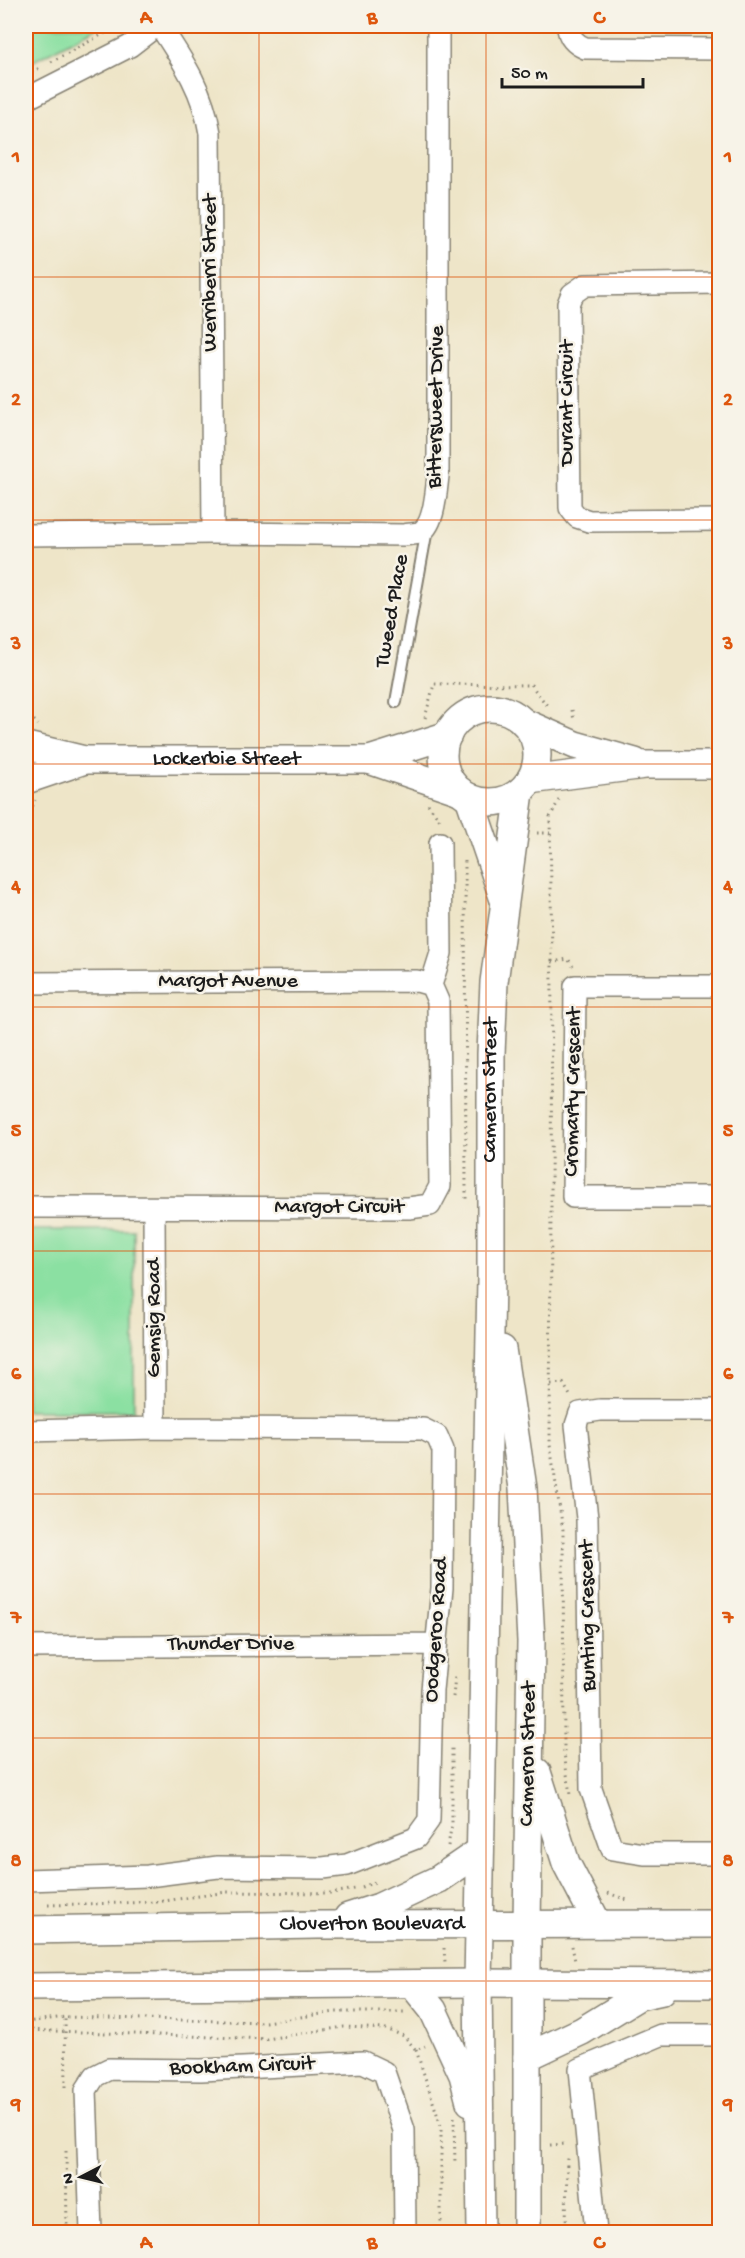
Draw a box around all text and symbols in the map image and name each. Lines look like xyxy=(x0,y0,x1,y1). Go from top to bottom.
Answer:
text: A xyxy=(139,8,154,31)
text: B xyxy=(366,8,378,31)
text: C xyxy=(593,8,607,31)
scale bar xyxy=(502,51,643,89)
text: 50 m xyxy=(511,64,548,85)
text: 1 xyxy=(11,147,20,170)
text: 1 xyxy=(723,147,732,170)
street label: Werriberri Street xyxy=(198,192,224,352)
street label: Bittersweet Drive xyxy=(423,325,451,490)
street label: Durant Circuit xyxy=(555,338,581,468)
text: 2 xyxy=(11,390,21,413)
text: 2 xyxy=(723,390,733,413)
street label: Tweed Place xyxy=(370,552,416,672)
text: 3 xyxy=(10,634,21,657)
text: 3 xyxy=(722,634,733,657)
street label: Lockerbie Street xyxy=(153,747,302,773)
text: 4 xyxy=(10,877,21,900)
text: 4 xyxy=(722,877,733,900)
street label: Margot Avenue xyxy=(158,969,298,995)
street label: Cromarty Crescent xyxy=(560,1005,589,1177)
street label: Cameron Street xyxy=(478,1015,506,1163)
text: 5 xyxy=(11,1121,22,1144)
text: 5 xyxy=(723,1121,734,1144)
street label: Margot Circuit xyxy=(274,1195,406,1221)
street label: Gemsig Road xyxy=(142,1256,168,1378)
text: 6 xyxy=(11,1364,22,1387)
text: 6 xyxy=(723,1364,734,1387)
street label: Bunting Crescent xyxy=(575,1538,603,1693)
street label: Oodgeroo Road xyxy=(419,1555,455,1703)
text: 7 xyxy=(10,1608,23,1631)
text: 7 xyxy=(722,1608,735,1631)
street label: Thunder Drive xyxy=(166,1632,295,1658)
street label: Cameron Street xyxy=(515,1679,543,1827)
text: 8 xyxy=(11,1851,22,1874)
text: 8 xyxy=(723,1851,734,1874)
street label: Cloverton Boulevard xyxy=(279,1912,467,1939)
street label: Bookham Circuit xyxy=(168,2051,317,2083)
text: 9 xyxy=(10,2095,21,2118)
text: 9 xyxy=(722,2095,733,2118)
north arrow xyxy=(51,2147,111,2207)
text: N xyxy=(59,2172,80,2185)
text: A xyxy=(139,2233,154,2256)
text: B xyxy=(366,2233,378,2256)
text: C xyxy=(593,2233,607,2256)

